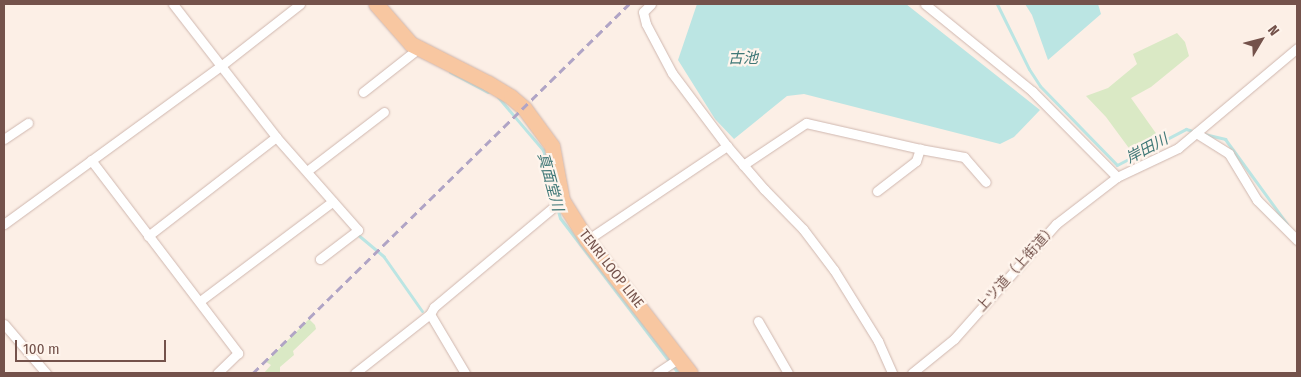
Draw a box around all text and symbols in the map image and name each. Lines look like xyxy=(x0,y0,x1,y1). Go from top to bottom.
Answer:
north arrow xyxy=(1236,15,1286,65)
text: N xyxy=(1264,22,1283,39)
water label: 古池 xyxy=(728,50,758,68)
water label: 岸田川 xyxy=(1123,130,1171,168)
water label: 真面堂川 xyxy=(534,151,566,213)
street label: 上ツ道（上街道） xyxy=(973,221,1061,315)
street label: TENRI LOOP LINE xyxy=(575,226,647,312)
scale bar xyxy=(18,330,169,362)
text: 100 m xyxy=(23,340,60,358)

